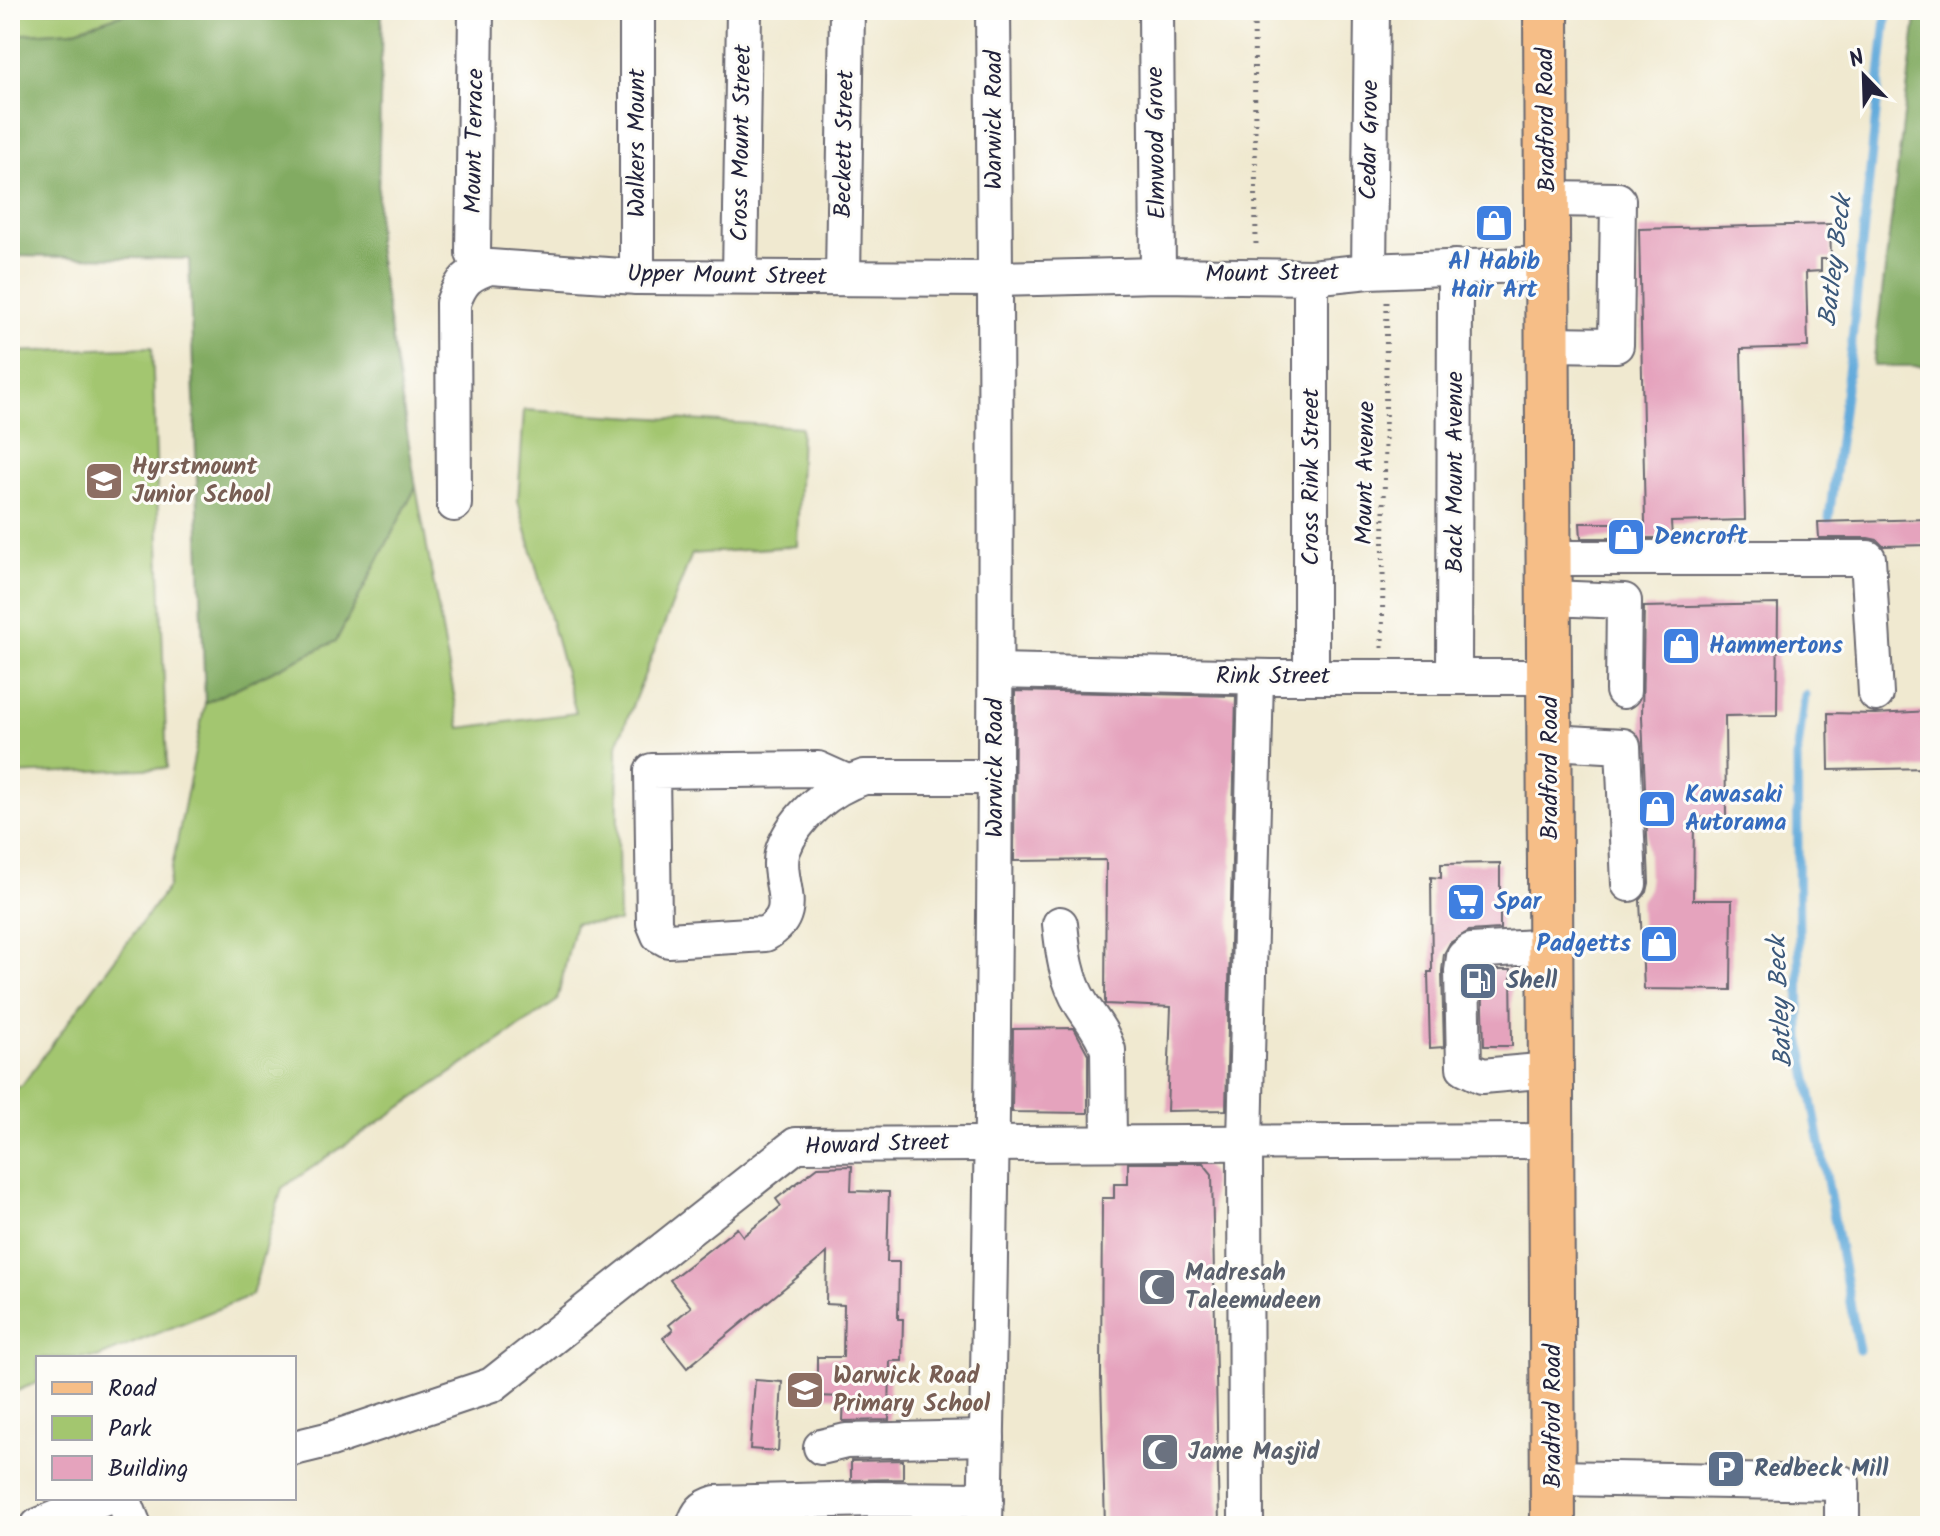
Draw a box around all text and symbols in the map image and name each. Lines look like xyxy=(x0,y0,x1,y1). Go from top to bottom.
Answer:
north arrow xyxy=(1824,36,1904,116)
text: N xyxy=(1844,41,1870,79)
street label: Cross Mount Street xyxy=(721,43,763,242)
street label: Bradford Road xyxy=(1526,47,1568,192)
street label: Warwick Road xyxy=(975,49,1014,190)
street label: Elmwood Grove xyxy=(1136,66,1178,220)
street label: Mount Terrace xyxy=(454,68,496,214)
street label: Walkers Mount xyxy=(618,68,657,218)
street label: Beckett Street xyxy=(824,69,866,218)
street label: Cedar Grove xyxy=(1349,79,1391,201)
water label: Batley Beck xyxy=(1807,189,1865,329)
shop icon: Al Habib Hair Art xyxy=(1473,202,1515,244)
place label: Al Habib Hair Art xyxy=(1448,243,1540,310)
street label: Mount Street xyxy=(1205,253,1340,295)
street label: Upper Mount Street xyxy=(627,255,828,297)
street label: Back Mount Avenue xyxy=(1436,371,1475,573)
street label: Cross Rink Street xyxy=(1292,388,1331,566)
street label: Mount Avenue xyxy=(1345,401,1387,545)
place label: Hyrstmount Junior School xyxy=(132,448,271,515)
school or university icon: Hyrstmount Junior School xyxy=(83,460,125,502)
shop icon: Dencroft xyxy=(1605,516,1647,558)
place label: Dencroft xyxy=(1654,518,1749,557)
shop icon: Hammertons xyxy=(1660,625,1702,667)
place label: Hammertons xyxy=(1709,627,1843,666)
street label: Rink Street xyxy=(1216,657,1331,696)
street label: Bradford Road xyxy=(1531,695,1570,840)
street label: Warwick Road xyxy=(976,697,1015,838)
place label: Kawasaki Autorama xyxy=(1685,776,1786,843)
shop icon: Kawasaki Autorama xyxy=(1636,788,1678,830)
supermarket icon: Spar xyxy=(1445,881,1487,923)
place label: Spar xyxy=(1494,883,1542,922)
shop icon: Padgetts xyxy=(1638,923,1680,965)
place label: Padgetts xyxy=(1537,925,1631,964)
water label: Batley Beck xyxy=(1756,931,1805,1069)
fuel station icon: Shell xyxy=(1457,960,1499,1002)
place label: Shell xyxy=(1506,962,1558,1001)
street label: Howard Street xyxy=(804,1123,951,1167)
place label: Madresah Taleemudeen xyxy=(1185,1254,1321,1321)
mosque icon: Madresah Taleemudeen xyxy=(1136,1266,1178,1308)
street label: Bradford Road xyxy=(1534,1343,1573,1488)
legend xyxy=(36,1356,296,1500)
place label: Warwick Road Primary School xyxy=(833,1357,991,1424)
school or university icon: Warwick Road Primary School xyxy=(784,1369,826,1411)
text: Road xyxy=(108,1370,157,1409)
text: Park xyxy=(108,1410,152,1449)
mosque icon: Jame Masjid xyxy=(1139,1431,1181,1473)
place label: Jame Masjid xyxy=(1188,1433,1321,1472)
parking icon: Redbeck Mill xyxy=(1705,1448,1747,1490)
text: Building xyxy=(108,1450,188,1489)
place label: Redbeck Mill xyxy=(1754,1450,1889,1489)

